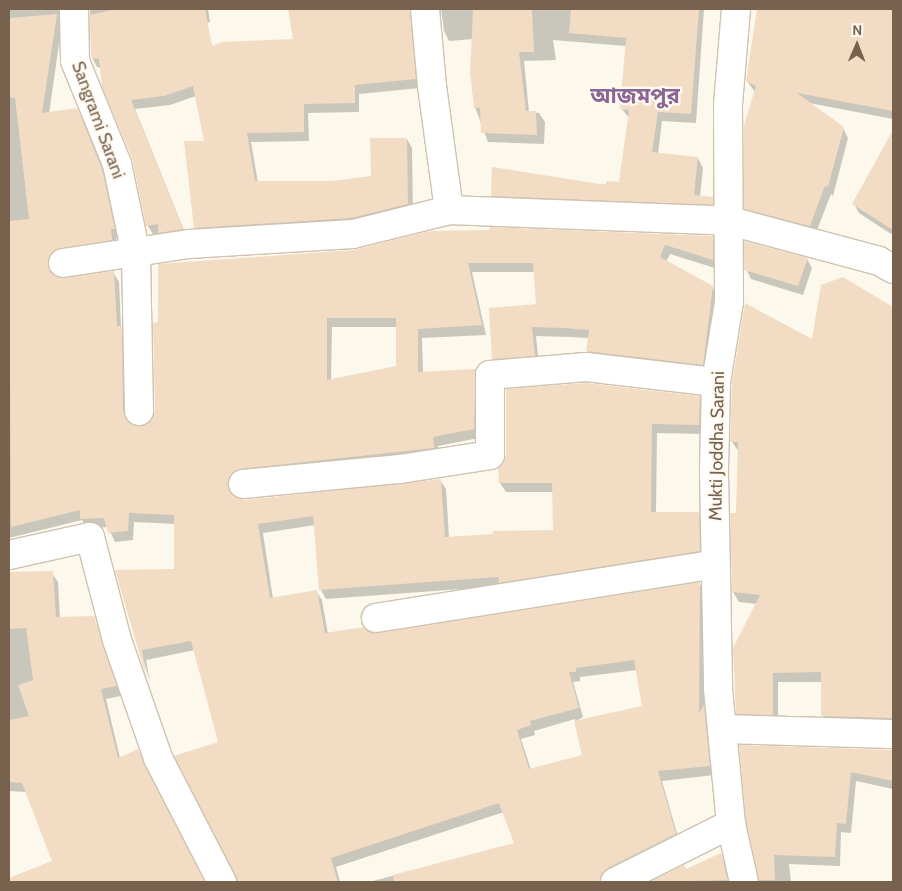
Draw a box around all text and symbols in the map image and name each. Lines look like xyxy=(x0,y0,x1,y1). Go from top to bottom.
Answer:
north arrow xyxy=(832,20,882,70)
text: N xyxy=(852,21,862,39)
street label: Sangrami Sarani xyxy=(67,58,129,182)
district label: আজমপুর xyxy=(590,83,680,109)
street label: Mukti Joddha Sarani xyxy=(705,371,729,521)

